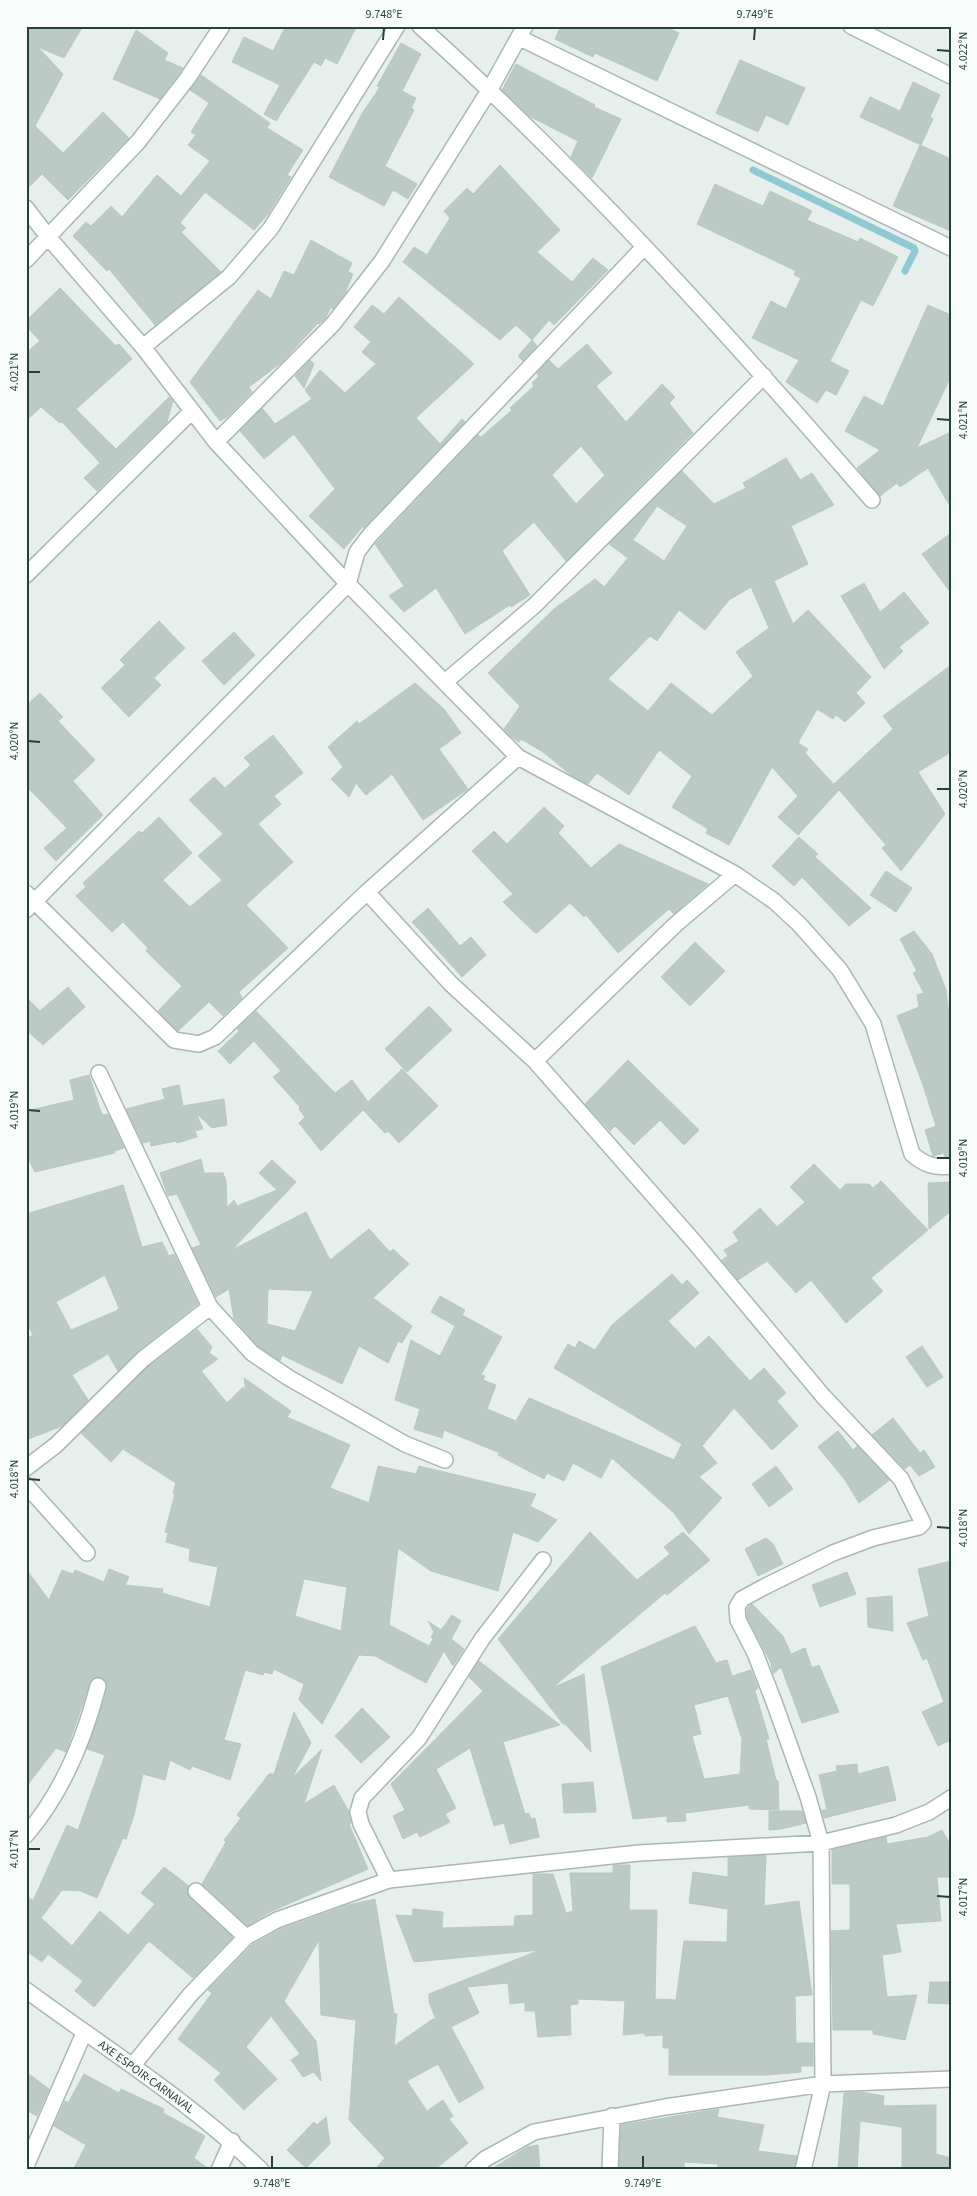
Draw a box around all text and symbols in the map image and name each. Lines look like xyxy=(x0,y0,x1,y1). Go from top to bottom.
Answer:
text: 9.748°E xyxy=(365,6,403,23)
text: 9.749°E xyxy=(736,6,774,23)
text: 4.022°N xyxy=(955,32,972,70)
text: 4.021°N xyxy=(6,353,23,391)
text: 4.021°N xyxy=(955,401,972,439)
text: 4.020°N xyxy=(6,722,23,760)
text: 4.020°N xyxy=(955,770,972,808)
text: 4.019°N xyxy=(6,1091,23,1129)
text: 4.019°N xyxy=(955,1139,972,1177)
text: 4.018°N xyxy=(6,1460,23,1498)
text: 4.018°N xyxy=(955,1509,972,1547)
text: 4.017°N xyxy=(6,1830,23,1868)
text: 4.017°N xyxy=(955,1878,972,1916)
street label: AXE ESPOIR-CARNAVAL xyxy=(95,2036,198,2118)
text: 9.748°E xyxy=(253,2175,291,2192)
text: 9.749°E xyxy=(624,2175,662,2192)

